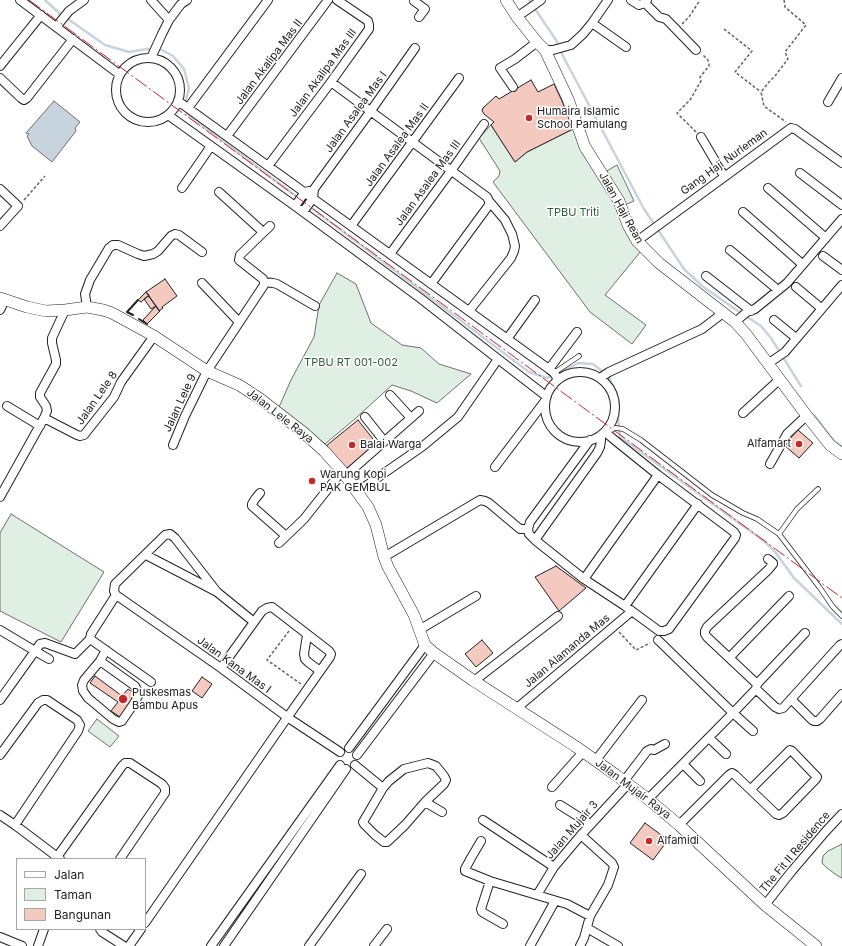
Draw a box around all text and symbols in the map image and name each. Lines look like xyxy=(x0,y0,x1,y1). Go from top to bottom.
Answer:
street label: Jalan Akalipa Mas II xyxy=(233,17,305,107)
street label: Jalan Akalipa Mas III xyxy=(287,26,359,120)
street label: Jalan Asalea Mas I xyxy=(322,69,390,155)
street label: Jalan Asalea Mas II xyxy=(362,101,432,189)
place label: Humaira Islamic School Pamulang xyxy=(537,105,627,131)
marker: Humaira Islamic School Pamulang xyxy=(524,113,534,123)
street label: Gang Haji Nurleman xyxy=(678,126,770,198)
street label: Jalan Asalea Mas III xyxy=(392,138,464,228)
street label: Jalan Haji Rean xyxy=(596,170,646,246)
park label: TPBU Triti xyxy=(547,206,599,220)
park label: TPBU RT 001-002 xyxy=(304,356,398,370)
street label: Jalan Lele 8 xyxy=(74,369,120,427)
street label: Jalan Lele 9 xyxy=(161,372,199,434)
street label: Jalan Lele Raya xyxy=(244,386,316,446)
place label: Alfamart xyxy=(747,437,791,451)
place label: Balai Warga xyxy=(360,438,421,452)
marker: Alfamart xyxy=(794,439,804,449)
marker: Balai Warga xyxy=(347,440,357,450)
place label: Warung Kopi PAK GEMBUL xyxy=(320,468,391,494)
marker: Warung Kopi PAK GEMBUL xyxy=(307,476,317,486)
street label: Jalan Alamanda Mas xyxy=(522,611,612,691)
street label: Jalan Kana Mas I xyxy=(194,634,274,696)
place label: Puskesmas Bambu Apus xyxy=(132,686,198,712)
marker: Puskesmas Bambu Apus xyxy=(117,693,129,705)
street label: Jalan Mujair Raya xyxy=(593,756,673,822)
street label: Jalan Mujair 3 xyxy=(543,798,601,862)
street label: The Fit II Residence xyxy=(757,809,833,895)
place label: Alfamidi xyxy=(657,834,699,848)
marker: Alfamidi xyxy=(644,836,654,846)
legend xyxy=(16,858,146,930)
text: Jalan xyxy=(54,867,84,882)
text: Taman xyxy=(54,887,92,902)
text: Bangunan xyxy=(54,907,111,922)

